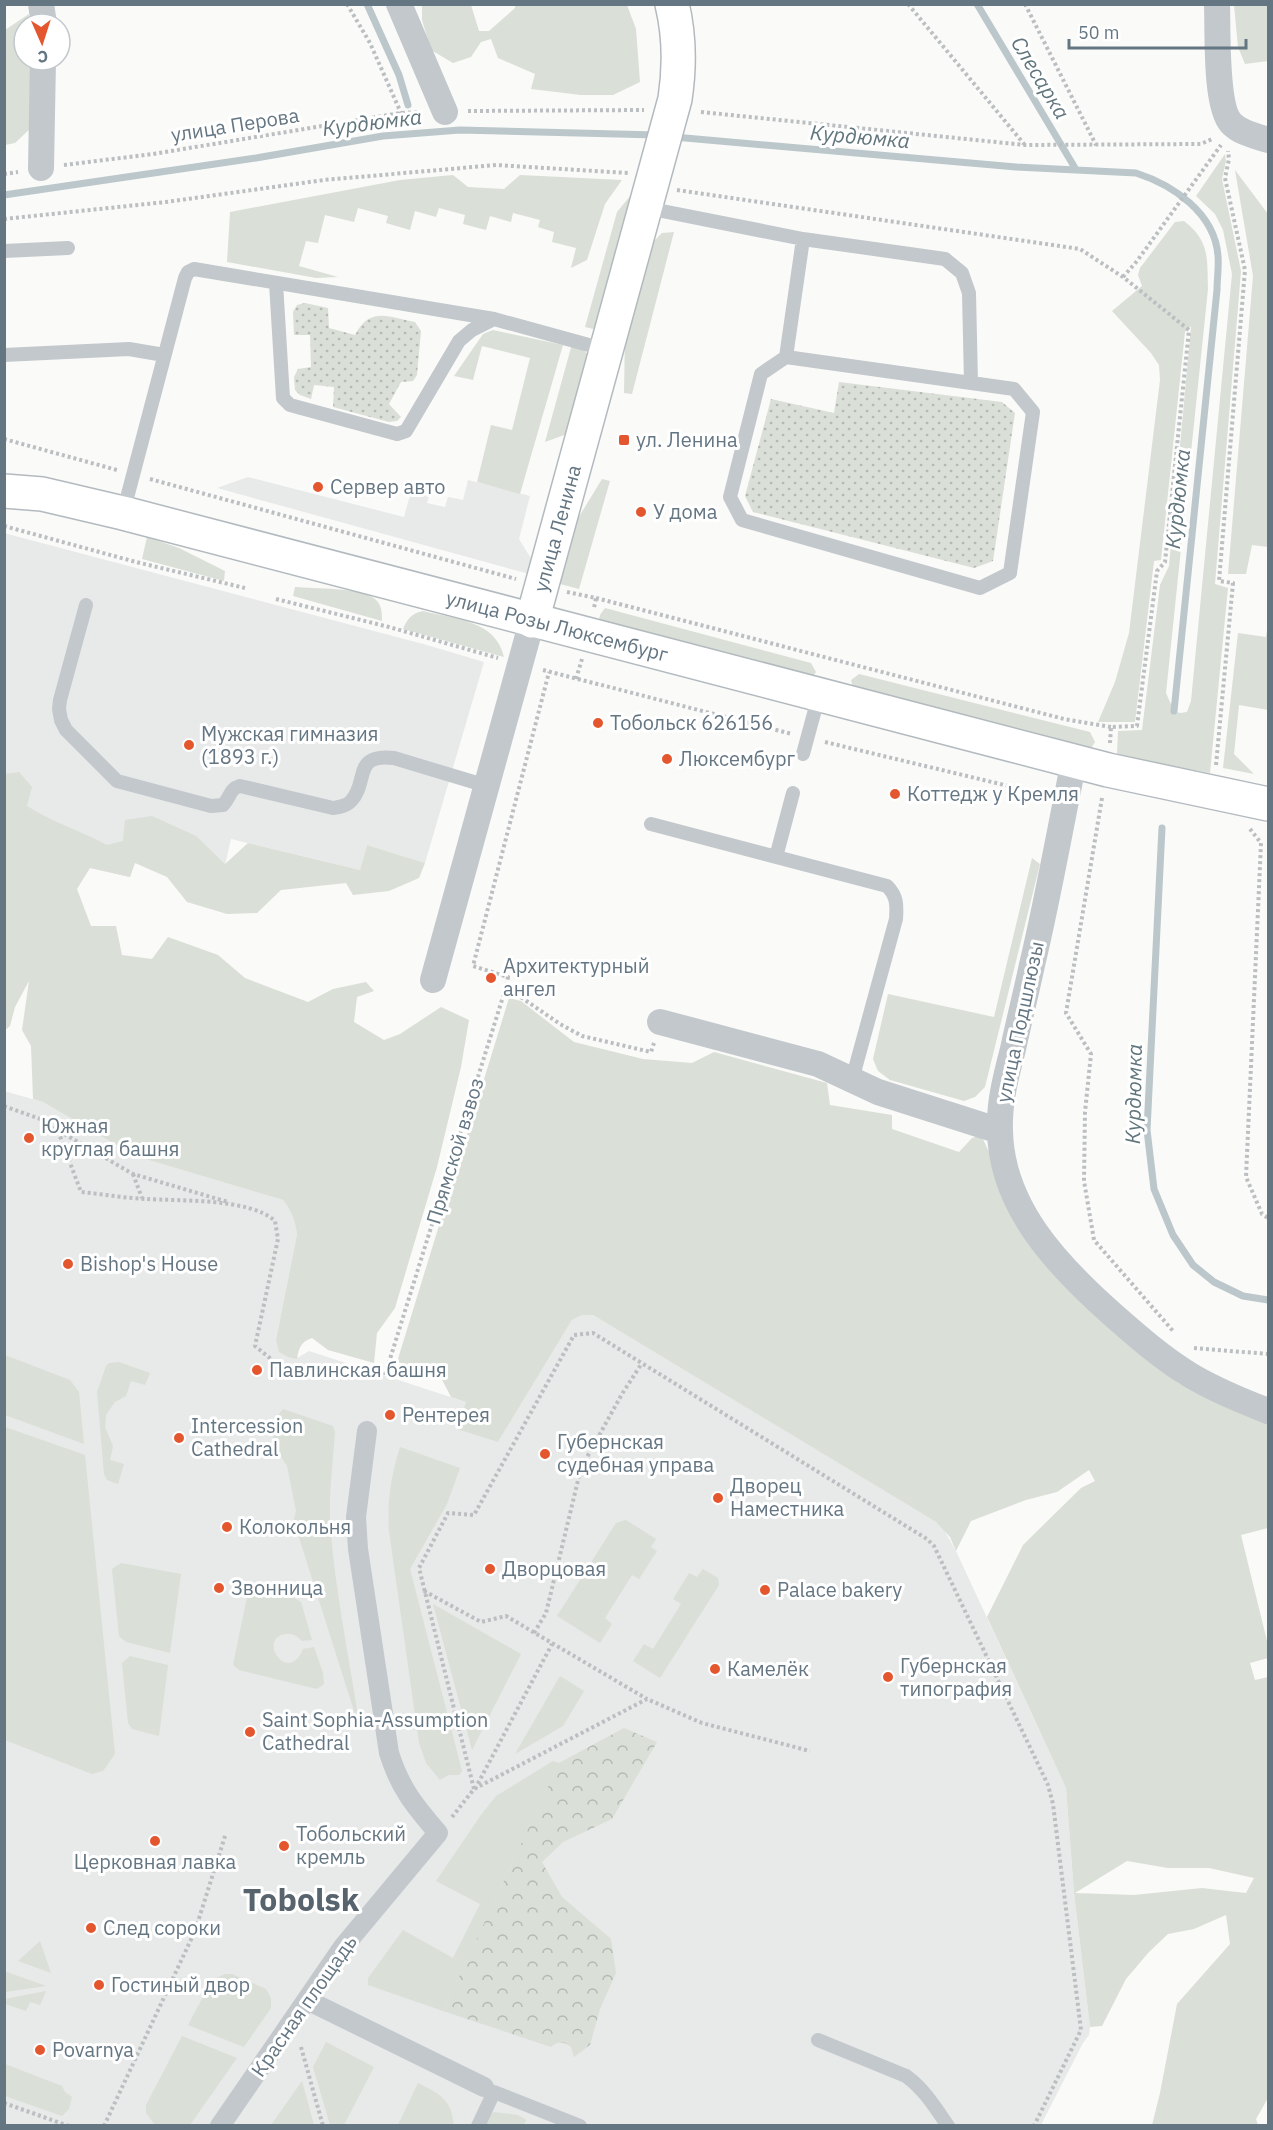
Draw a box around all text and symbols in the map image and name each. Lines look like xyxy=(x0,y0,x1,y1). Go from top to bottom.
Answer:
north arrow xyxy=(12,12,72,72)
scale bar xyxy=(1069,12,1246,50)
text: 50 m xyxy=(1078,21,1120,44)
water label: Слесарка xyxy=(1005,31,1077,124)
text: С xyxy=(37,47,49,67)
street label: улица Перова xyxy=(169,101,301,148)
water label: Курдюмка xyxy=(320,102,423,142)
water label: Курдюмка xyxy=(809,118,911,154)
place label: ул. Ленина xyxy=(636,426,738,453)
marker: ул. Ленина xyxy=(617,433,631,447)
water label: Курдюмка xyxy=(1158,448,1196,550)
street label: улица Ленина xyxy=(527,461,587,595)
place label: Сервер авто xyxy=(330,473,445,500)
marker: Сервер авто xyxy=(311,480,325,494)
place label: У дома xyxy=(653,498,718,525)
marker: У дома xyxy=(634,505,648,519)
street label: улица Розы Люксембург xyxy=(443,584,672,668)
place label: Тобольск 626156 xyxy=(610,709,773,736)
marker: Тобольск 626156 xyxy=(591,716,605,730)
place label: Мужская гимназия (1893 г.) xyxy=(201,720,379,770)
marker: Мужская гимназия (1893 г.) xyxy=(182,738,196,752)
place label: Люксембург xyxy=(679,745,796,772)
marker: Люксембург xyxy=(660,752,674,766)
place label: Коттедж у Кремля xyxy=(907,780,1079,807)
marker: Коттедж у Кремля xyxy=(888,787,902,801)
street label: улица Подшлюзы xyxy=(989,939,1050,1105)
place label: Архитектурный ангел xyxy=(503,952,649,1002)
marker: Архитектурный ангел xyxy=(484,971,498,985)
water label: Курдюмка xyxy=(1118,1044,1148,1144)
street label: Прямской взвоз xyxy=(419,1074,490,1227)
place label: Южная круглая башня xyxy=(41,1112,179,1162)
marker: Южная круглая башня xyxy=(22,1131,36,1145)
place label: Bishop's House xyxy=(80,1250,218,1277)
marker: Bishop's House xyxy=(61,1257,75,1271)
place label: Павлинская башня xyxy=(269,1356,447,1383)
marker: Павлинская башня xyxy=(250,1363,264,1377)
place label: Рентерея xyxy=(402,1401,490,1428)
marker: Рентерея xyxy=(383,1408,397,1422)
place label: Intercession Cathedral xyxy=(191,1412,303,1462)
place label: Губернская судебная управа xyxy=(557,1428,715,1478)
marker: Intercession Cathedral xyxy=(172,1431,186,1445)
marker: Губернская судебная управа xyxy=(538,1447,552,1461)
place label: Дворец Наместника xyxy=(730,1472,845,1522)
marker: Дворец Наместника xyxy=(711,1491,725,1505)
place label: Колокольня xyxy=(239,1513,351,1540)
marker: Колокольня xyxy=(220,1520,234,1534)
place label: Дворцовая xyxy=(502,1555,606,1582)
marker: Дворцовая xyxy=(483,1562,497,1576)
place label: Звонница xyxy=(231,1574,323,1601)
place label: Palace bakery xyxy=(777,1576,902,1603)
marker: Звонница xyxy=(212,1581,226,1595)
marker: Palace bakery xyxy=(758,1583,772,1597)
place label: Губернская типография xyxy=(900,1652,1012,1702)
place label: Камелёк xyxy=(727,1655,809,1682)
marker: Камелёк xyxy=(708,1662,722,1676)
marker: Губернская типография xyxy=(881,1670,895,1684)
place label: Saint Sophia-Assumption Cathedral xyxy=(262,1706,488,1756)
marker: Saint Sophia-Assumption Cathedral xyxy=(243,1725,257,1739)
place label: Тобольский кремль xyxy=(296,1820,406,1870)
marker: Церковная лавка xyxy=(148,1834,162,1848)
marker: Тобольский кремль xyxy=(277,1839,291,1853)
place label: Церковная лавка xyxy=(74,1848,237,1875)
district label: Tobolsk xyxy=(243,1878,360,1920)
place label: След сороки xyxy=(103,1914,221,1941)
marker: След сороки xyxy=(84,1921,98,1935)
street label: Красная площадь xyxy=(245,1929,363,2082)
place label: Гостиный двор xyxy=(111,1971,250,1998)
marker: Гостиный двор xyxy=(92,1978,106,1992)
place label: Povarnya xyxy=(52,2036,134,2063)
marker: Povarnya xyxy=(33,2043,47,2057)

